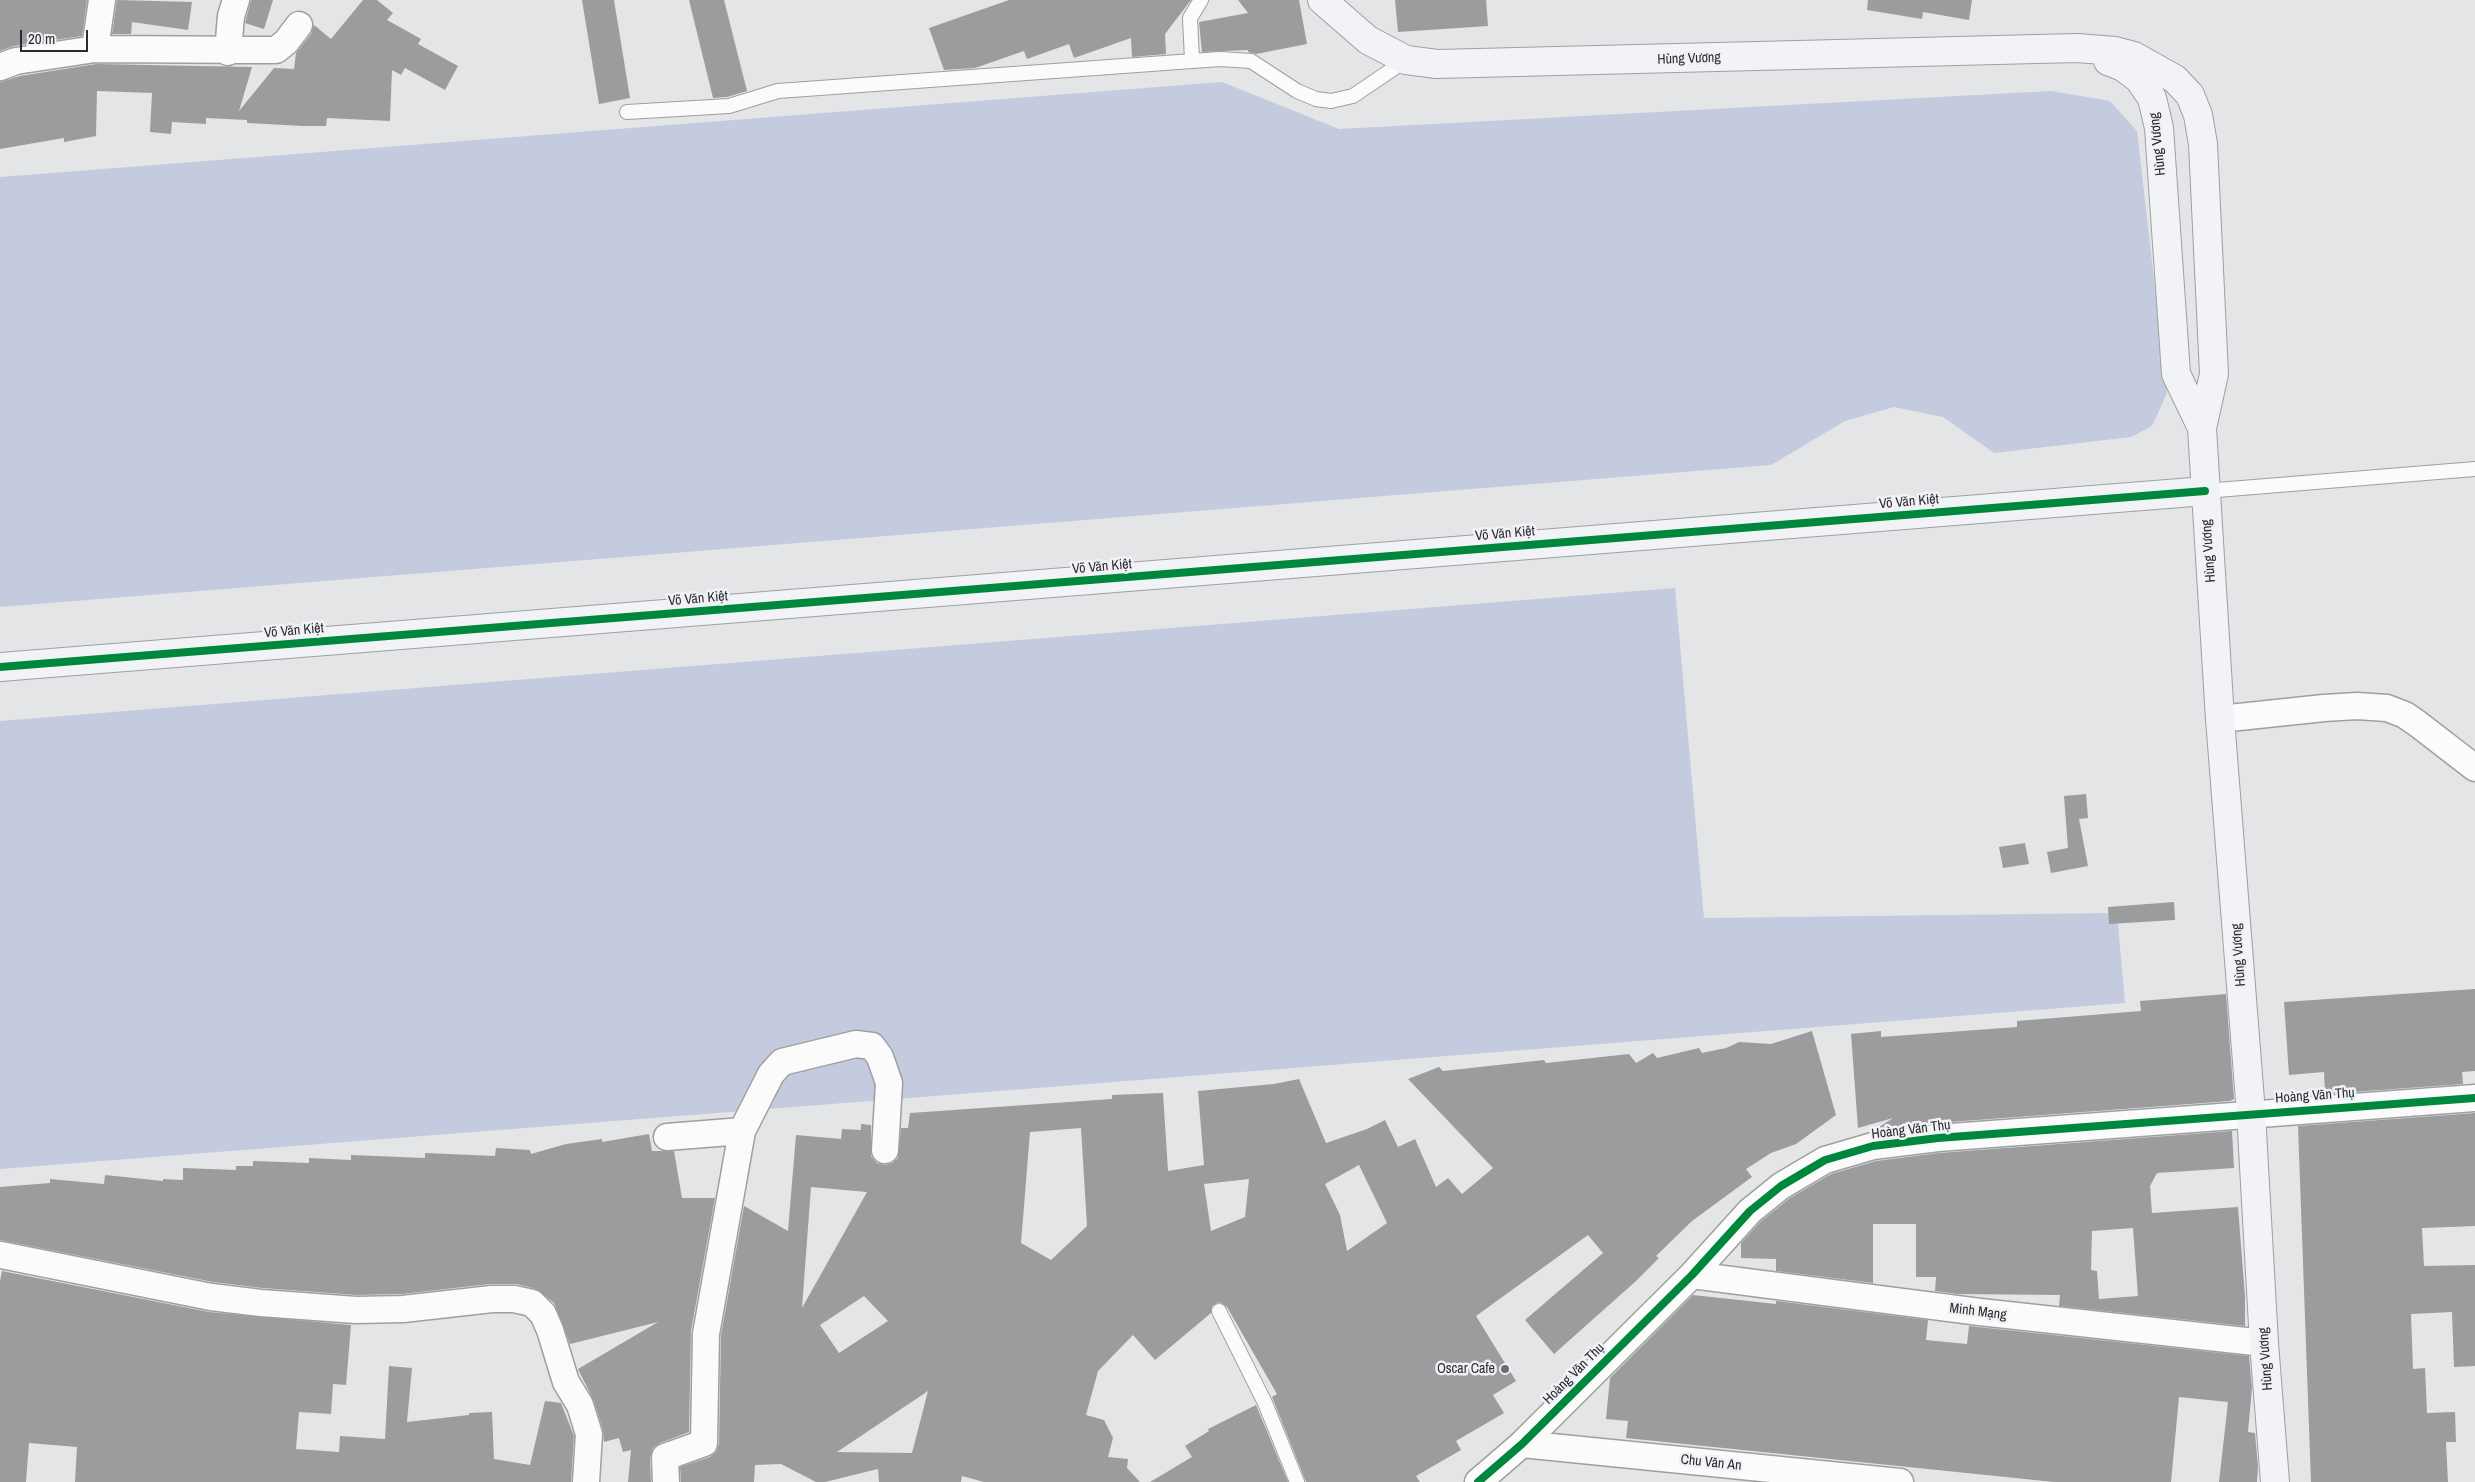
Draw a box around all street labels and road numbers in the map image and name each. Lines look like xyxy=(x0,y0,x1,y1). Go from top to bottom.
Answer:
street label: Hùng Vương xyxy=(1657,49,1721,69)
street label: Hùng Vương xyxy=(2146,112,2170,176)
street label: Võ Văn Kiệt xyxy=(1878,491,1940,513)
street label: Hùng Vương xyxy=(2198,519,2220,583)
street label: Võ Văn Kiệt xyxy=(1474,523,1536,545)
street label: Võ Văn Kiệt xyxy=(1071,556,1133,578)
street label: Võ Văn Kiệt xyxy=(667,588,729,610)
street label: Võ Văn Kiệt xyxy=(263,620,325,642)
street label: Hùng Vương xyxy=(2228,923,2250,987)
street label: Hoàng Văn Thụ xyxy=(2275,1085,2355,1107)
street label: Hoàng Văn Thụ xyxy=(1870,1117,1952,1143)
street label: Minh Mạng xyxy=(1948,1300,2008,1324)
street label: Hùng Vương xyxy=(2255,1327,2277,1391)
street label: Hoàng Văn Thụ xyxy=(1540,1340,1608,1408)
street label: Chu Văn An xyxy=(1680,1451,1742,1475)

